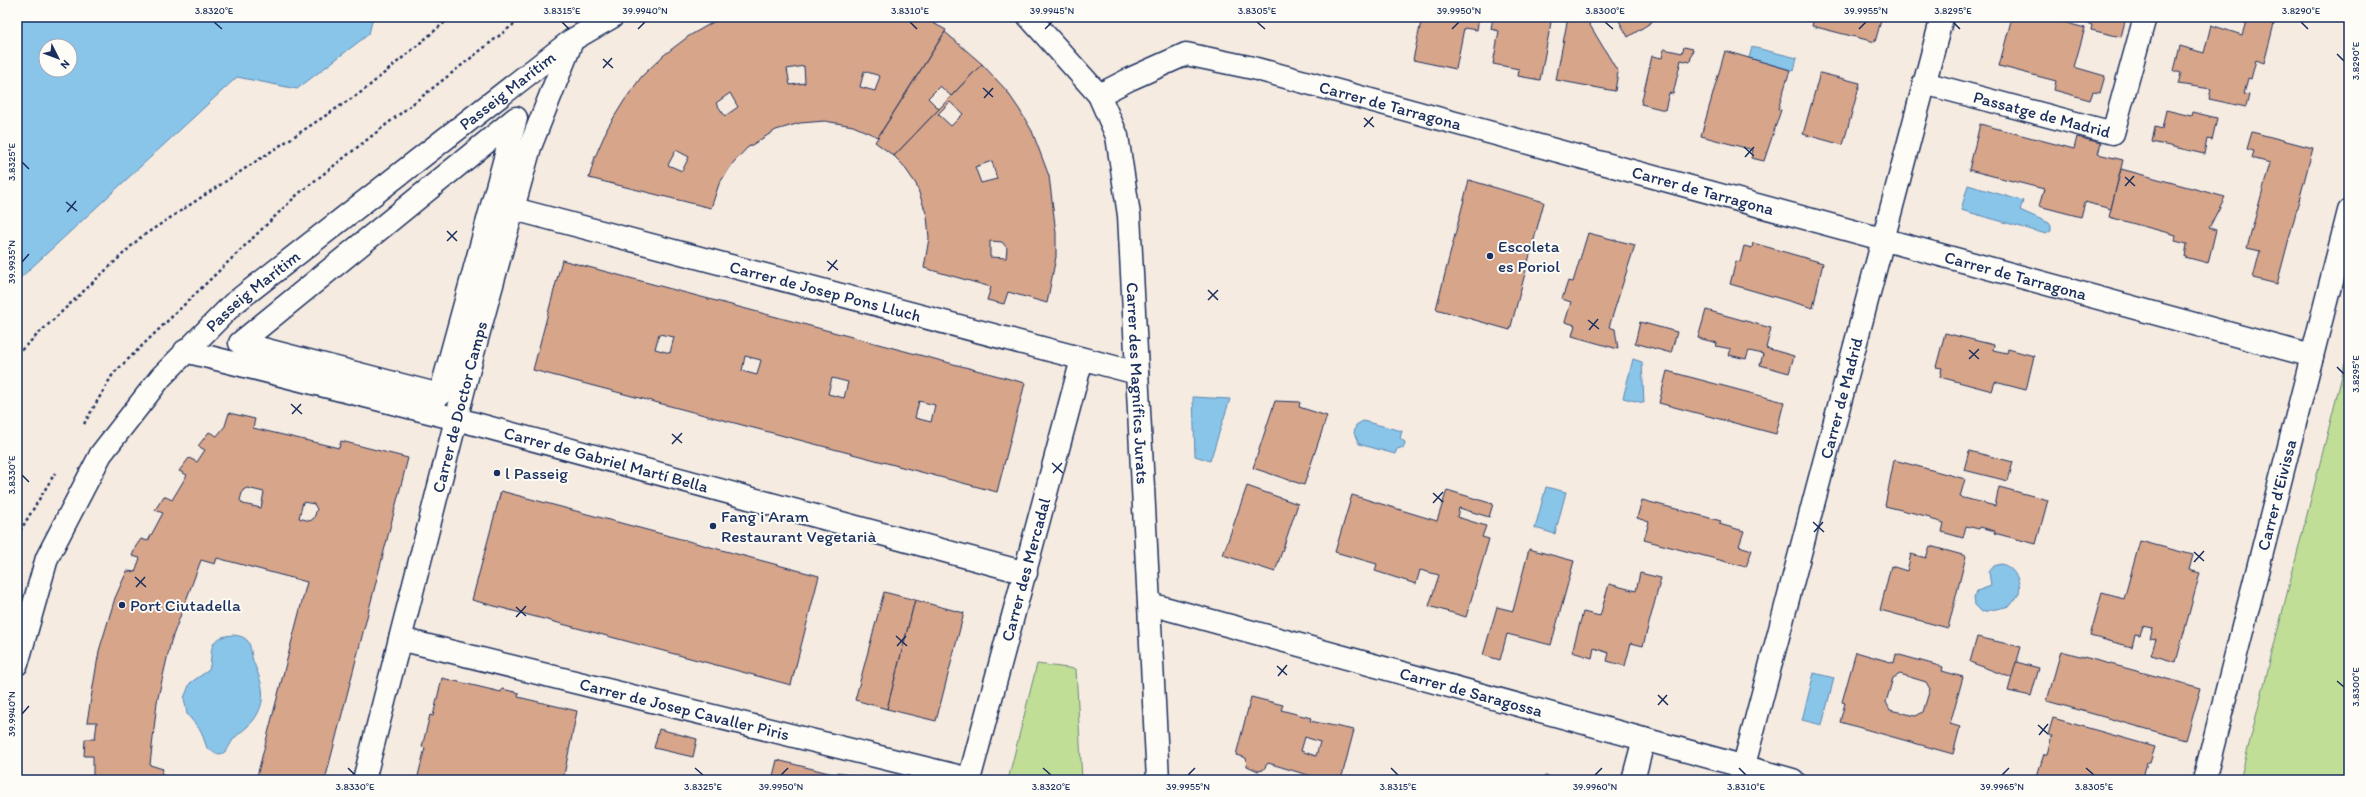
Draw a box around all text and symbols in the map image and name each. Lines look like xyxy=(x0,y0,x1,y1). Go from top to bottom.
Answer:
text: 3.8320°E xyxy=(195,4,234,17)
text: 3.8315°E xyxy=(543,4,581,17)
text: 39.9940°N xyxy=(622,4,668,17)
text: 3.8310°E xyxy=(891,4,930,17)
text: 39.9945°N xyxy=(1030,4,1075,17)
text: 3.8305°E xyxy=(1238,4,1277,17)
text: 39.9950°N xyxy=(1437,4,1482,17)
text: 3.8300°E xyxy=(1585,4,1625,17)
text: 39.9955°N xyxy=(1844,4,1888,17)
text: 3.8295°E xyxy=(1934,4,1972,17)
text: 3.8290°E xyxy=(2282,4,2321,17)
north arrow xyxy=(38,38,78,78)
text: 3.8290°E xyxy=(2349,41,2362,80)
street label: Passeig Marítim xyxy=(455,47,559,134)
text: N xyxy=(58,57,72,71)
street label: Carrer de Tarragona xyxy=(1317,76,1464,134)
street label: Passatge de Madrid xyxy=(1971,87,2113,142)
text: 3.8325°E xyxy=(5,143,18,181)
street label: Carrer de Tarragona xyxy=(1630,161,1776,219)
place label: Escoleta es Poriol xyxy=(1498,236,1560,276)
text: 39.9935°N xyxy=(5,240,18,284)
street label: Passeig Marítim xyxy=(201,246,304,336)
street label: Carrer de Tarragona xyxy=(1942,247,2089,304)
marker: Escoleta es Poriol xyxy=(1485,251,1495,261)
street label: Carrer de Josep Pons Lluch xyxy=(728,256,924,326)
street label: Carrer des Magnífics Jurats xyxy=(1122,282,1153,485)
street label: Carrer de Doctor Camps xyxy=(428,319,491,495)
street label: Carrer de Madrid xyxy=(1815,335,1867,461)
text: 3.8295°E xyxy=(2349,355,2362,393)
street label: Carrer de Gabriel Martí Bella xyxy=(502,422,711,497)
street label: Carrer d'Eivissa xyxy=(2253,438,2300,553)
text: 3.8330°E xyxy=(5,455,18,494)
place label: l Passeig xyxy=(505,463,568,483)
marker: l Passeig xyxy=(492,468,502,478)
street label: Carrer des Mercadal xyxy=(997,495,1054,643)
place label: Fang i Aram Restaurant Vegetarià xyxy=(721,506,876,546)
marker: Fang i Aram Restaurant Vegetarià xyxy=(708,521,718,531)
place label: Port Ciutadella xyxy=(130,595,241,615)
marker: Port Ciutadella xyxy=(117,600,127,610)
street label: Carrer de Saragossa xyxy=(1397,663,1545,721)
text: 3.8300°E xyxy=(2349,667,2362,707)
street label: Carrer de Josep Cavaller Piris xyxy=(578,674,791,744)
text: 39.9940°N xyxy=(5,691,18,737)
text: 3.8330°E xyxy=(336,780,375,793)
text: 3.8325°E xyxy=(684,780,722,793)
text: 39.9950°N xyxy=(759,780,804,793)
text: 3.8320°E xyxy=(1032,780,1071,793)
text: 39.9955°N xyxy=(1166,780,1210,793)
text: 3.8315°E xyxy=(1379,780,1417,793)
text: 39.9960°N xyxy=(1573,780,1618,793)
text: 3.8310°E xyxy=(1727,780,1766,793)
text: 39.9965°N xyxy=(1980,780,2024,793)
text: 3.8305°E xyxy=(2075,780,2114,793)

